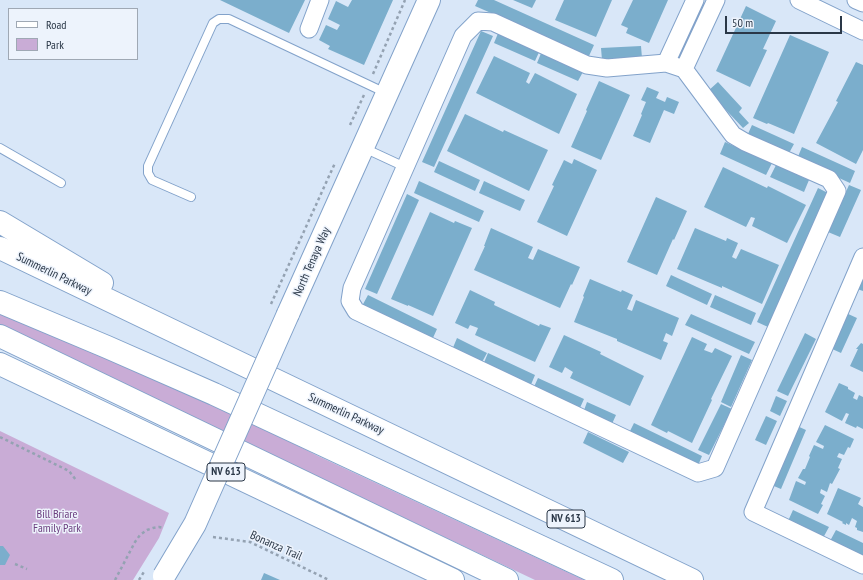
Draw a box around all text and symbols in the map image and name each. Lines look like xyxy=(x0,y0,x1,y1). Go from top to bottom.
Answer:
legend xyxy=(8,8,138,60)
scale bar xyxy=(727,8,844,34)
text: 50 m xyxy=(732,15,753,30)
text: Road xyxy=(46,17,66,32)
text: Park xyxy=(46,37,64,52)
street label: North Tenaya Way xyxy=(290,225,334,299)
street label: Summerlin Parkway xyxy=(14,250,94,298)
street label: Summerlin Parkway xyxy=(306,390,386,438)
road number: NV 613 xyxy=(207,463,245,481)
park label: Bill Briare Family Park xyxy=(33,508,81,536)
road number: NV 613 xyxy=(547,510,585,528)
street label: Bonanza Trail xyxy=(248,528,304,564)

